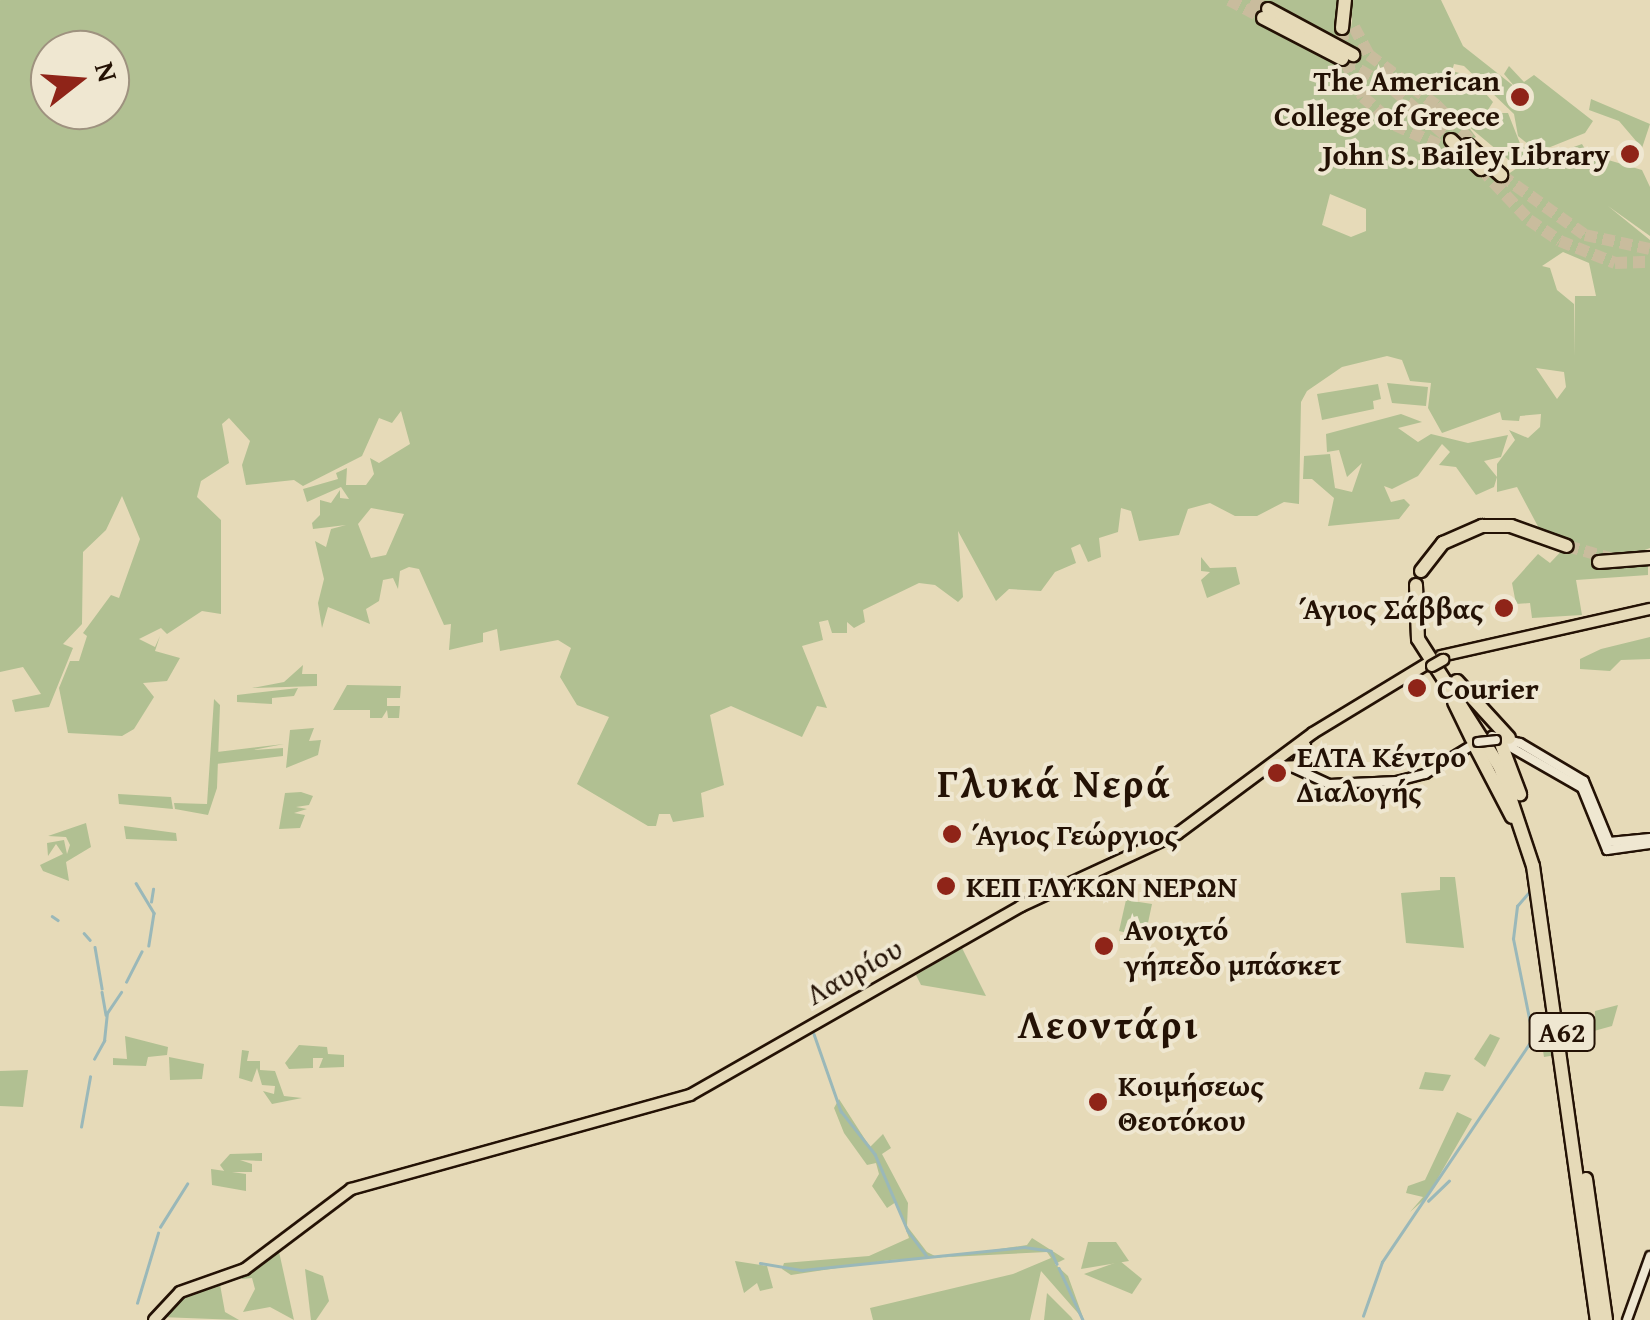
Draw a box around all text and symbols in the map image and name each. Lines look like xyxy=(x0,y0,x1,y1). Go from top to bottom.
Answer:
north arrow xyxy=(30,30,130,130)
text: N xyxy=(85,57,130,87)
place label: The American College of Greece xyxy=(1274,62,1500,132)
marker: The American College of Greece xyxy=(1509,86,1531,108)
place label: John S. Bailey Library xyxy=(1322,136,1610,172)
marker: John S. Bailey Library xyxy=(1619,143,1641,165)
place label: Άγιος Σάββας xyxy=(1299,590,1484,626)
marker: Άγιος Σάββας xyxy=(1493,597,1515,619)
place label: Courier xyxy=(1437,670,1539,706)
marker: Courier xyxy=(1406,677,1428,699)
place label: ΕΛΤΑ Κέντρο Διαλογής xyxy=(1297,738,1466,808)
district label: Γλυκά Νερά xyxy=(937,759,1173,807)
marker: ΕΛΤΑ Κέντρο Διαλογής xyxy=(1266,762,1288,784)
place label: Άγιος Γεώργιος xyxy=(972,816,1179,852)
marker: Άγιος Γεώργιος xyxy=(941,823,963,845)
place label: ΚΕΠ ΓΛΥΚΩΝ ΝΕΡΩΝ xyxy=(966,868,1237,904)
marker: ΚΕΠ ΓΛΥΚΩΝ ΝΕΡΩΝ xyxy=(935,875,957,897)
place label: Ανοιχτό γήπεδο μπάσκετ xyxy=(1124,911,1341,982)
street label: Λαυρίου xyxy=(799,930,909,1012)
marker: Ανοιχτό γήπεδο μπάσκετ xyxy=(1093,935,1115,957)
district label: Λεοντάρι xyxy=(1018,1000,1200,1048)
road number: Α62 xyxy=(1527,1009,1597,1055)
place label: Κοιμήσεως Θεοτόκου xyxy=(1118,1067,1264,1138)
marker: Κοιμήσεως Θεοτόκου xyxy=(1087,1091,1109,1113)

